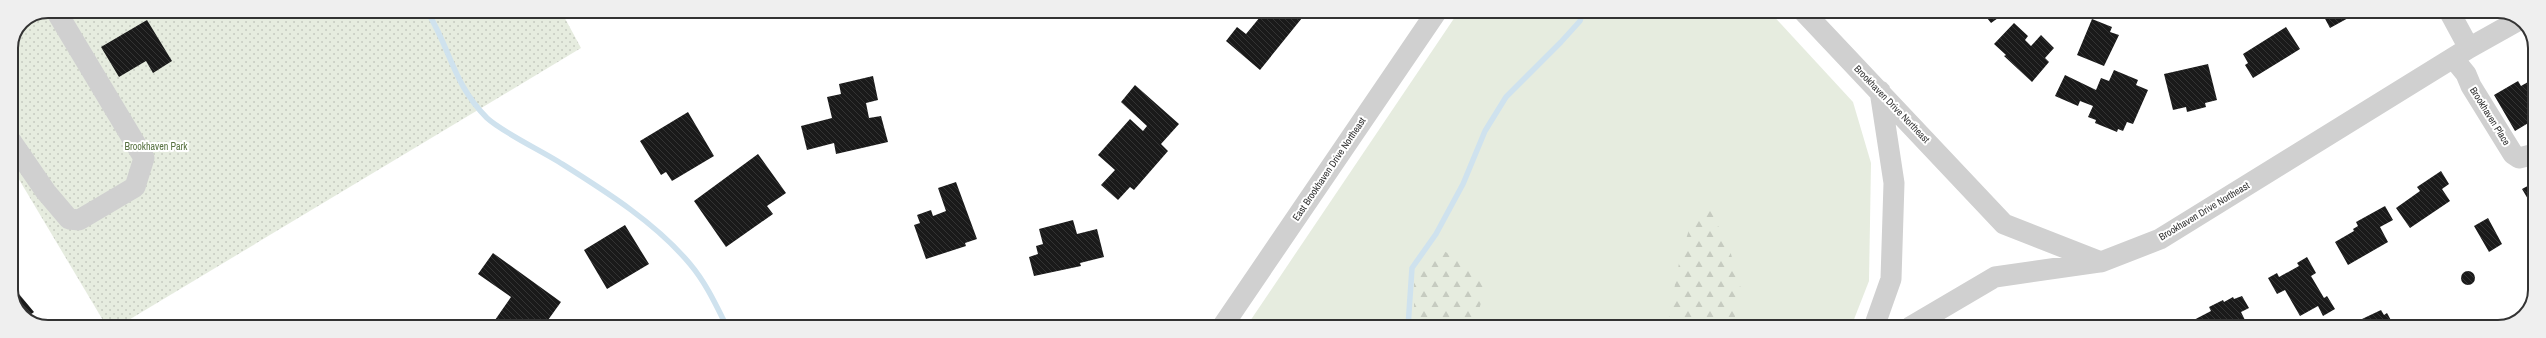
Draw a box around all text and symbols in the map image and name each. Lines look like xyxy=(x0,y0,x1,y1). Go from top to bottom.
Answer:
street label: Brookhaven Drive Northeast xyxy=(1851,62,1933,146)
street label: Brookhaven Place xyxy=(2467,84,2513,148)
street label: East Brookhaven Drive Northeast xyxy=(1289,114,1369,223)
park label: Brookhaven Park xyxy=(125,140,188,153)
street label: Brookhaven Drive Northeast xyxy=(2156,178,2252,243)

